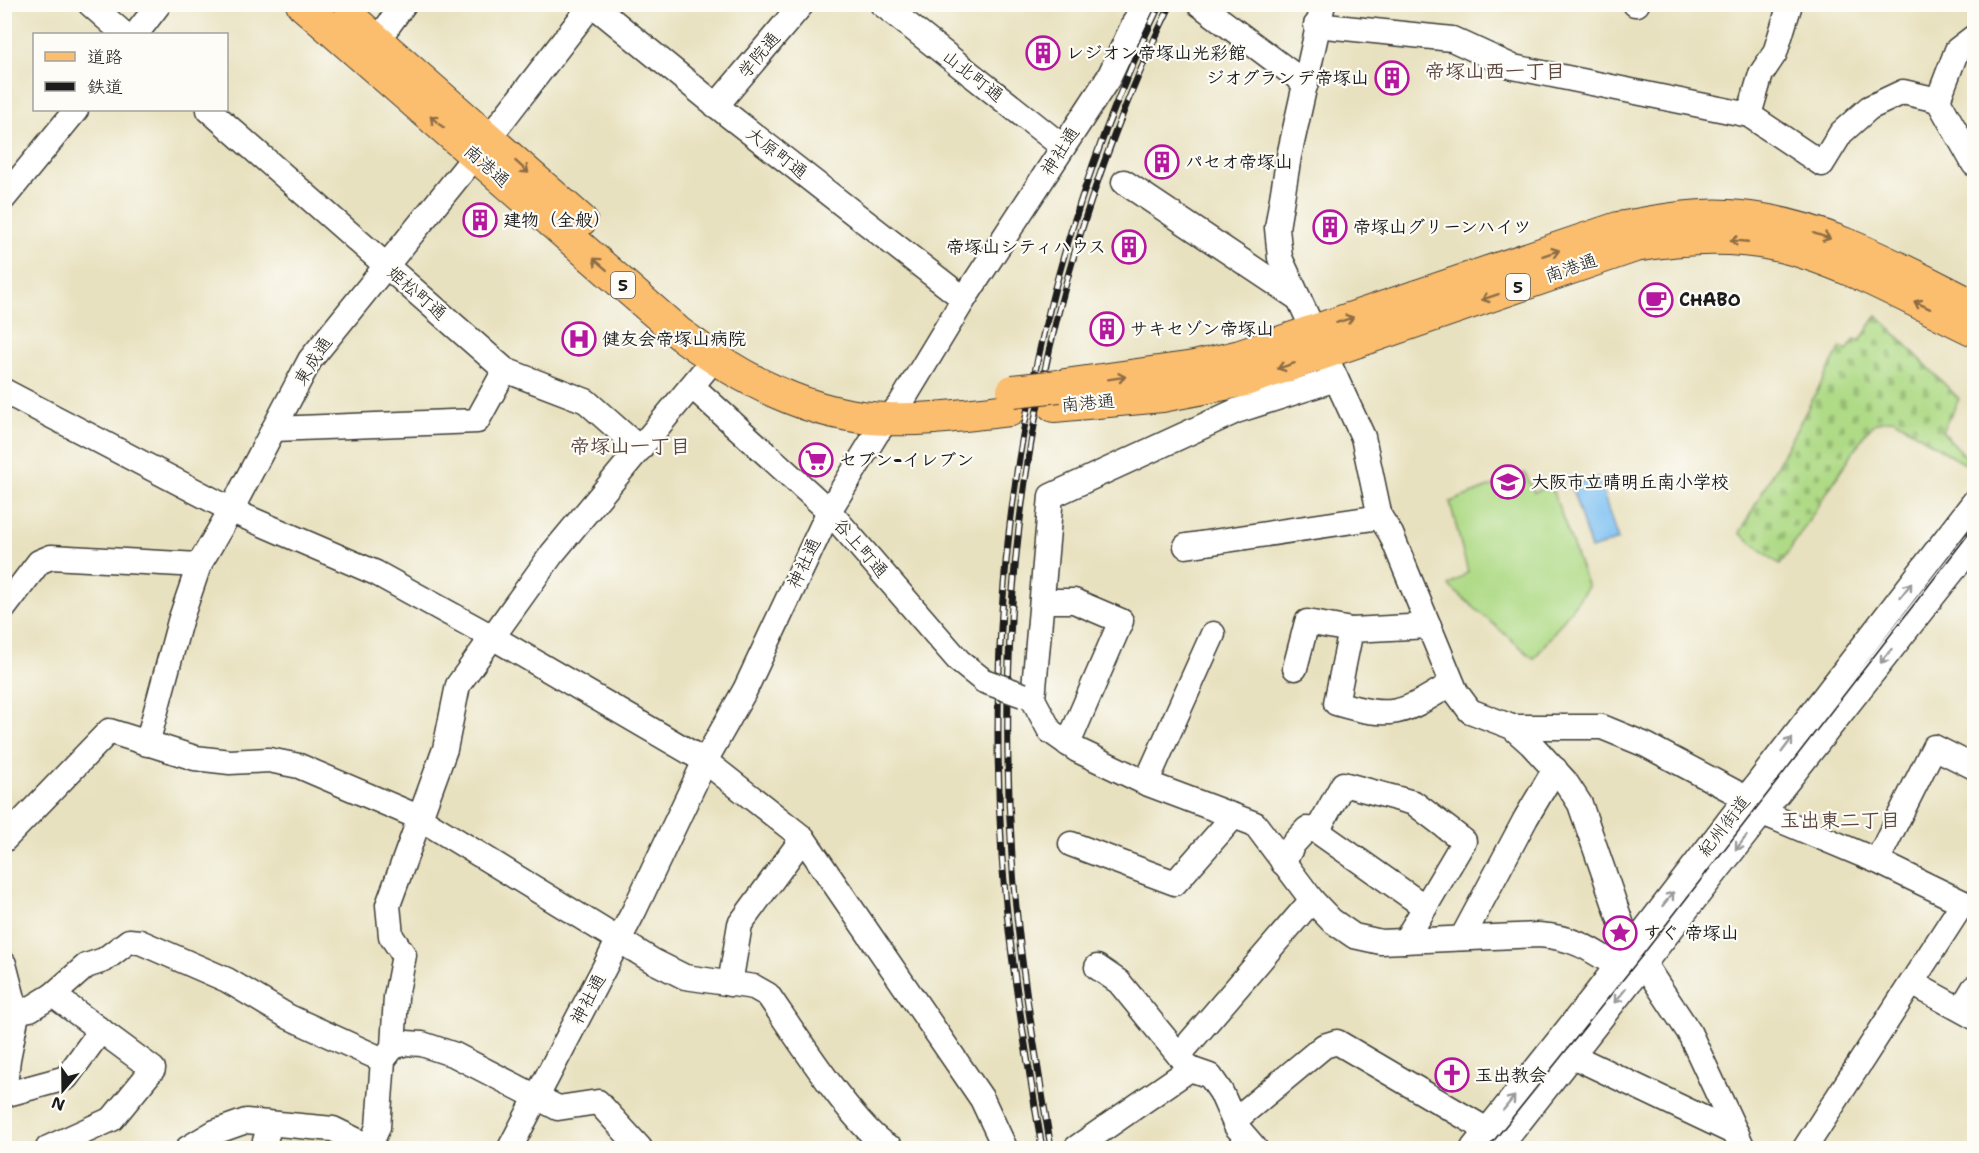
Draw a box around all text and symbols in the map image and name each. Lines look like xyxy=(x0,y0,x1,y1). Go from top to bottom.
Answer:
street label: 学院通 xyxy=(732,27,786,83)
legend xyxy=(33,33,228,111)
building icon: レジオン帝塚山光彩館 xyxy=(1025,35,1061,71)
place label: レジオン帝塚山光彩館 xyxy=(1066,41,1246,65)
street label: 山北町通 xyxy=(937,44,1009,108)
text: 道路 xyxy=(87,45,123,69)
district label: 帝塚山西一丁目 xyxy=(1425,58,1565,84)
building icon: ジオグランデ帝塚山 xyxy=(1374,60,1410,96)
place label: ジオグランデ帝塚山 xyxy=(1206,66,1369,90)
text: 鉄道 xyxy=(87,75,123,99)
one-way arrow xyxy=(430,115,445,129)
street label: 大原町通 xyxy=(741,121,813,185)
street label: 神社通 xyxy=(1035,122,1085,180)
street label: 南港通 xyxy=(459,139,515,193)
building icon: パセオ帝塚山 xyxy=(1144,144,1180,180)
place label: パセオ帝塚山 xyxy=(1185,150,1293,174)
one-way arrow xyxy=(514,160,529,174)
building icon: 建物（全般） xyxy=(462,202,498,238)
place label: 建物（全般） xyxy=(503,208,611,232)
building icon: 帝塚山グリーンハイツ xyxy=(1312,209,1348,245)
place label: 帝塚山グリーンハイツ xyxy=(1353,215,1531,239)
building icon: 帝塚山シティハウス xyxy=(1111,229,1147,265)
one-way arrow xyxy=(1812,231,1831,242)
place label: 帝塚山シティハウス xyxy=(946,235,1106,259)
one-way arrow xyxy=(1730,235,1750,246)
one-way arrow xyxy=(1541,246,1560,257)
street label: 南港通 xyxy=(1542,248,1600,288)
one-way arrow xyxy=(593,257,608,271)
street label: 姫松町通 xyxy=(382,260,452,326)
road number: 5 xyxy=(611,272,635,298)
road number: 5 xyxy=(1506,274,1530,300)
cafe icon: CHABO xyxy=(1638,282,1674,318)
place label: CHABO xyxy=(1679,288,1741,312)
one-way arrow xyxy=(1481,292,1500,303)
one-way arrow xyxy=(1913,299,1931,311)
building icon: サキセゾン帝塚山 xyxy=(1089,311,1125,347)
one-way arrow xyxy=(1335,314,1354,325)
place label: サキセゾン帝塚山 xyxy=(1130,317,1274,341)
hospital icon: 健友会帝塚山病院 xyxy=(561,321,597,357)
place label: 健友会帝塚山病院 xyxy=(602,327,746,351)
street label: 東成通 xyxy=(288,332,338,390)
one-way arrow xyxy=(1277,362,1296,373)
one-way arrow xyxy=(1106,373,1126,384)
street label: 南港通 xyxy=(1060,389,1116,417)
district label: 帝塚山一丁目 xyxy=(570,433,690,459)
supermarket icon: セブン-イレブン xyxy=(798,442,834,478)
place label: セブン-イレブン xyxy=(839,448,974,472)
school or university icon: 大阪市立晴明丘南小学校 xyxy=(1490,464,1526,500)
place label: 大阪市立晴明丘南小学校 xyxy=(1531,470,1729,494)
street label: 谷上町通 xyxy=(828,513,894,583)
street label: 神社通 xyxy=(782,533,826,593)
one-way arrow xyxy=(1899,583,1912,599)
one-way arrow xyxy=(1880,648,1893,664)
one-way arrow xyxy=(1780,737,1793,753)
street label: 紀州街道 xyxy=(1692,790,1756,862)
district label: 玉出東二丁目 xyxy=(1780,807,1900,833)
one-way arrow xyxy=(1734,835,1747,851)
one-way arrow xyxy=(1661,892,1674,908)
place icon: すぐ 帝塚山 xyxy=(1602,915,1638,951)
place label: すぐ 帝塚山 xyxy=(1643,921,1739,945)
street label: 神社通 xyxy=(565,970,611,1028)
one-way arrow xyxy=(1614,988,1627,1004)
church icon: 玉出教会 xyxy=(1434,1057,1470,1093)
north arrow xyxy=(33,1060,93,1120)
place label: 玉出教会 xyxy=(1475,1063,1547,1087)
text: N xyxy=(48,1092,68,1116)
one-way arrow xyxy=(1502,1095,1515,1111)

